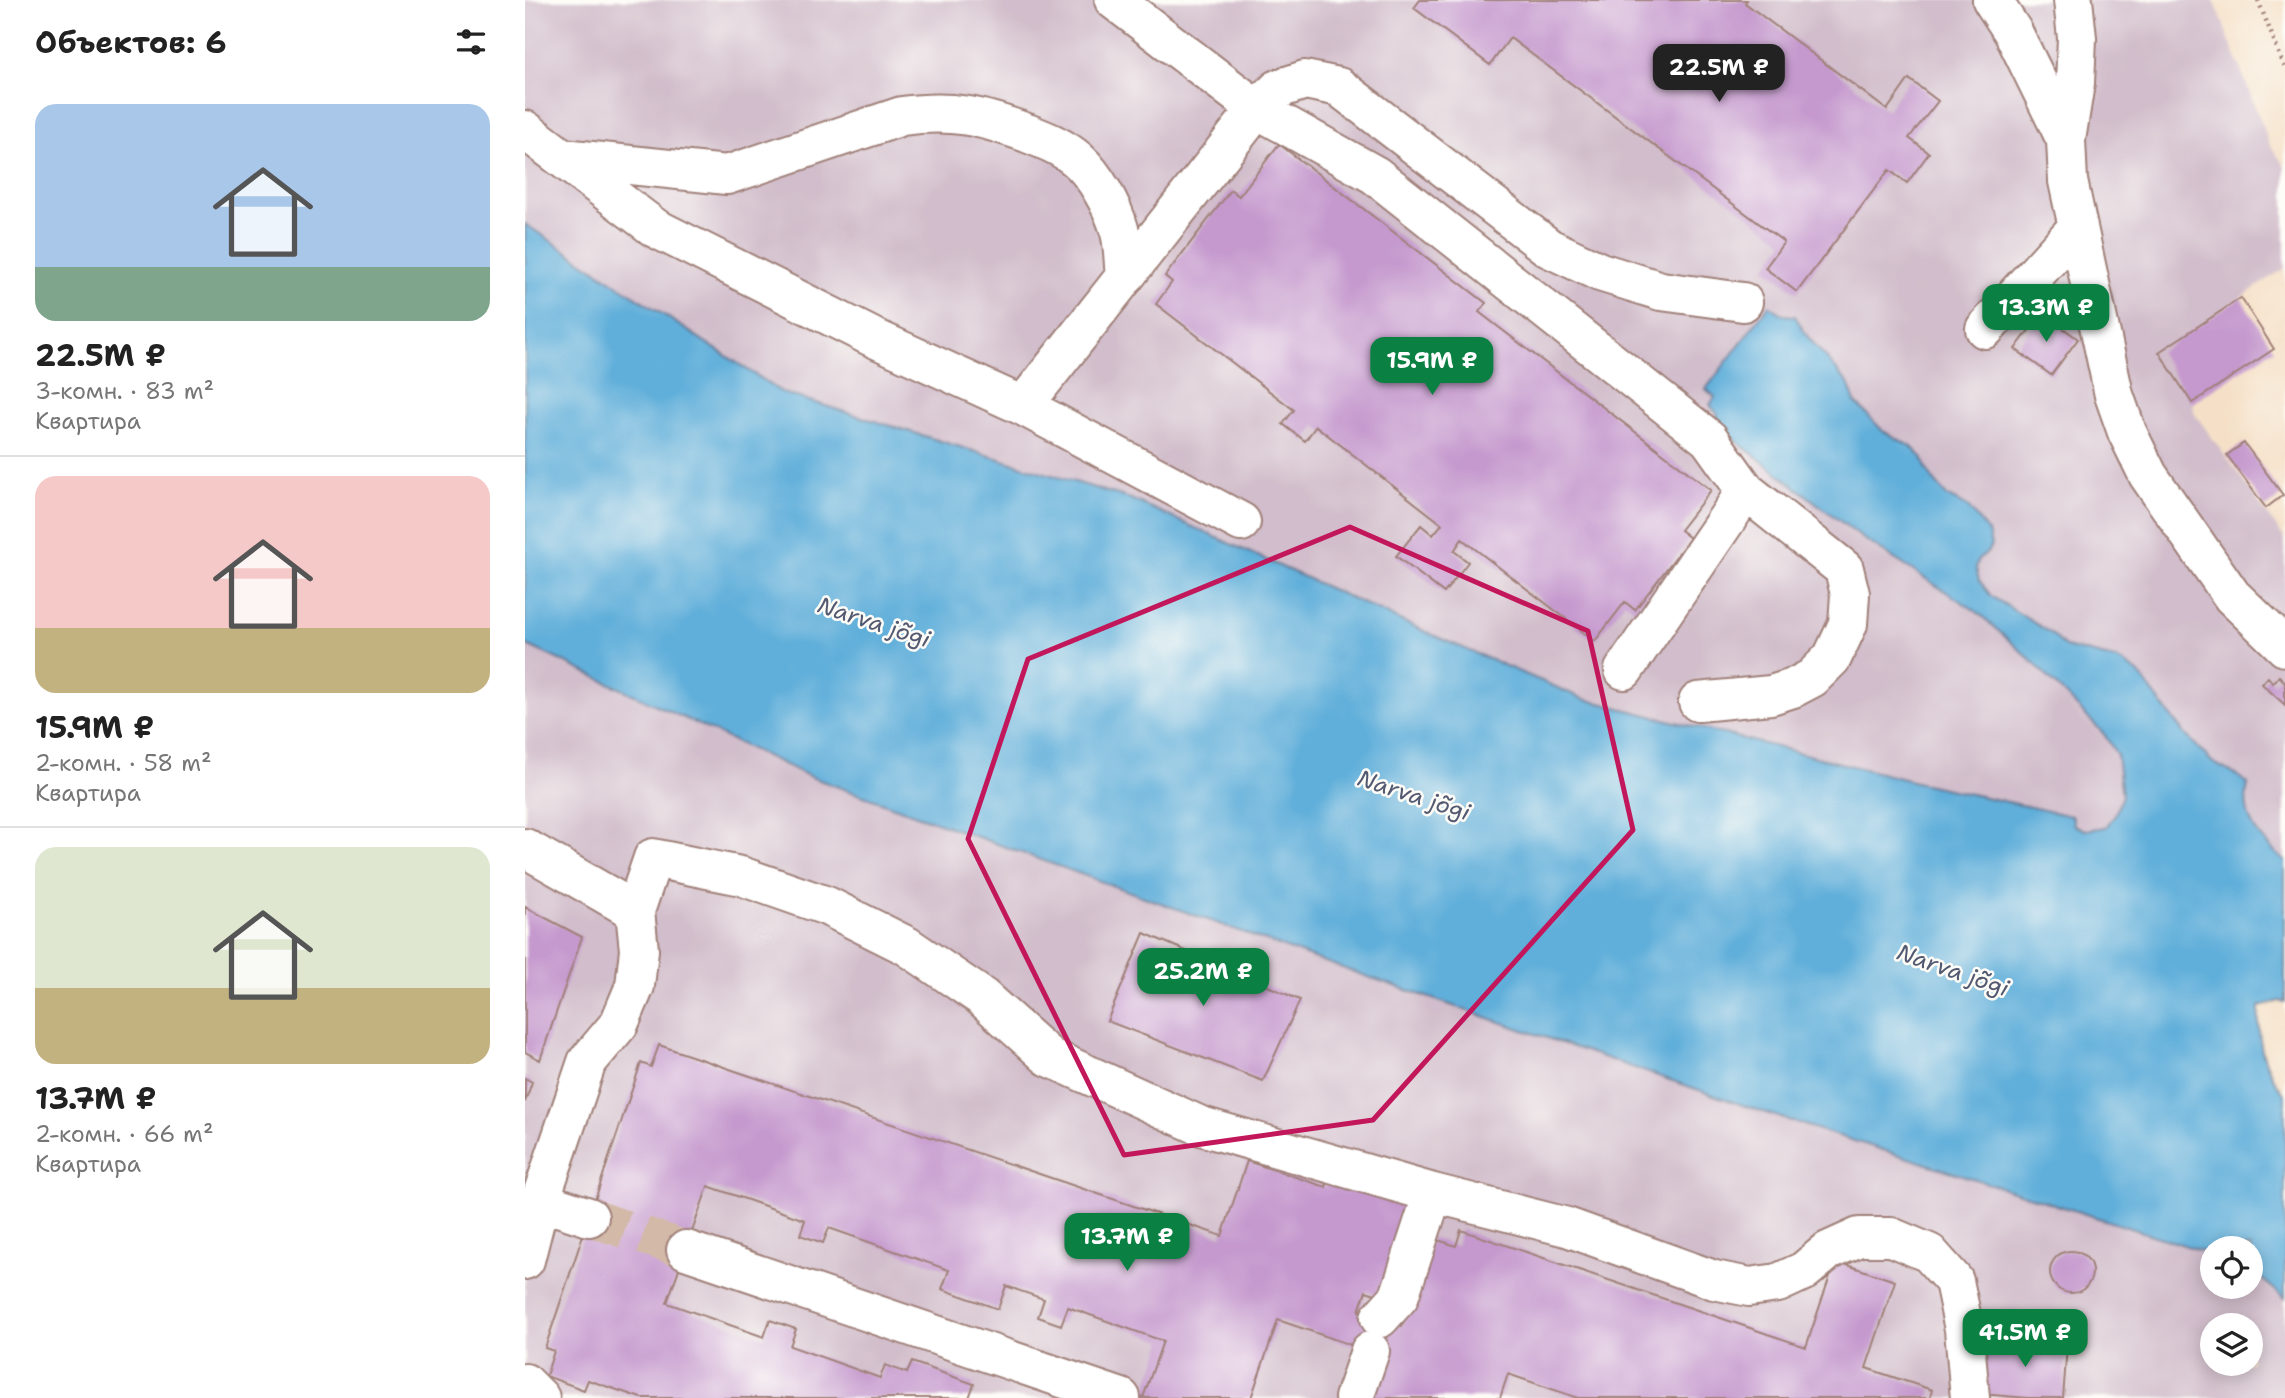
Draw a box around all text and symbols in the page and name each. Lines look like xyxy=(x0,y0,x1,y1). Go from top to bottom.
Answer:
text: Объектов: 6 xyxy=(35,22,227,63)
icon: filters xyxy=(452,23,490,61)
pin: 22.5M ₽ xyxy=(1654,44,1784,104)
text: 22.5M ₽ xyxy=(1669,52,1769,82)
icon: home xyxy=(200,149,326,275)
pin: 13.3M ₽ xyxy=(1981,284,2111,344)
text: 13.3M ₽ xyxy=(1998,292,2094,322)
text: 22.5M ₽ xyxy=(35,335,166,376)
pin: 15.9M ₽ xyxy=(1367,338,1497,397)
text: 15.9M ₽ xyxy=(1386,345,1478,375)
text: 3-комн. · 83 m² xyxy=(35,376,214,406)
text: Квартира xyxy=(35,406,141,436)
icon: home xyxy=(200,521,326,647)
water label: Narva jõgi xyxy=(814,590,935,654)
text: 15.9M ₽ xyxy=(35,707,154,748)
text: 2-комн. · 58 m² xyxy=(35,748,212,778)
water label: Narva jõgi xyxy=(1354,763,1475,827)
text: Квартира xyxy=(35,778,141,808)
icon: home xyxy=(200,892,326,1018)
water label: Narva jõgi xyxy=(1893,937,2013,1003)
pin: 25.2M ₽ xyxy=(1138,948,1268,1008)
text: 25.2M ₽ xyxy=(1153,956,1253,986)
text: 13.7M ₽ xyxy=(35,1078,157,1119)
text: 2-комн. · 66 m² xyxy=(35,1119,214,1149)
text: Квартира xyxy=(35,1149,141,1179)
pin: 13.7M ₽ xyxy=(1062,1214,1192,1273)
text: 13.7M ₽ xyxy=(1080,1221,1174,1251)
map controls xyxy=(2200,1236,2263,1376)
button: locate xyxy=(2200,1236,2263,1299)
pin: 41.5M ₽ xyxy=(1960,1310,2090,1369)
button: layers xyxy=(2200,1313,2263,1376)
text: 41.5M ₽ xyxy=(1979,1317,2071,1347)

